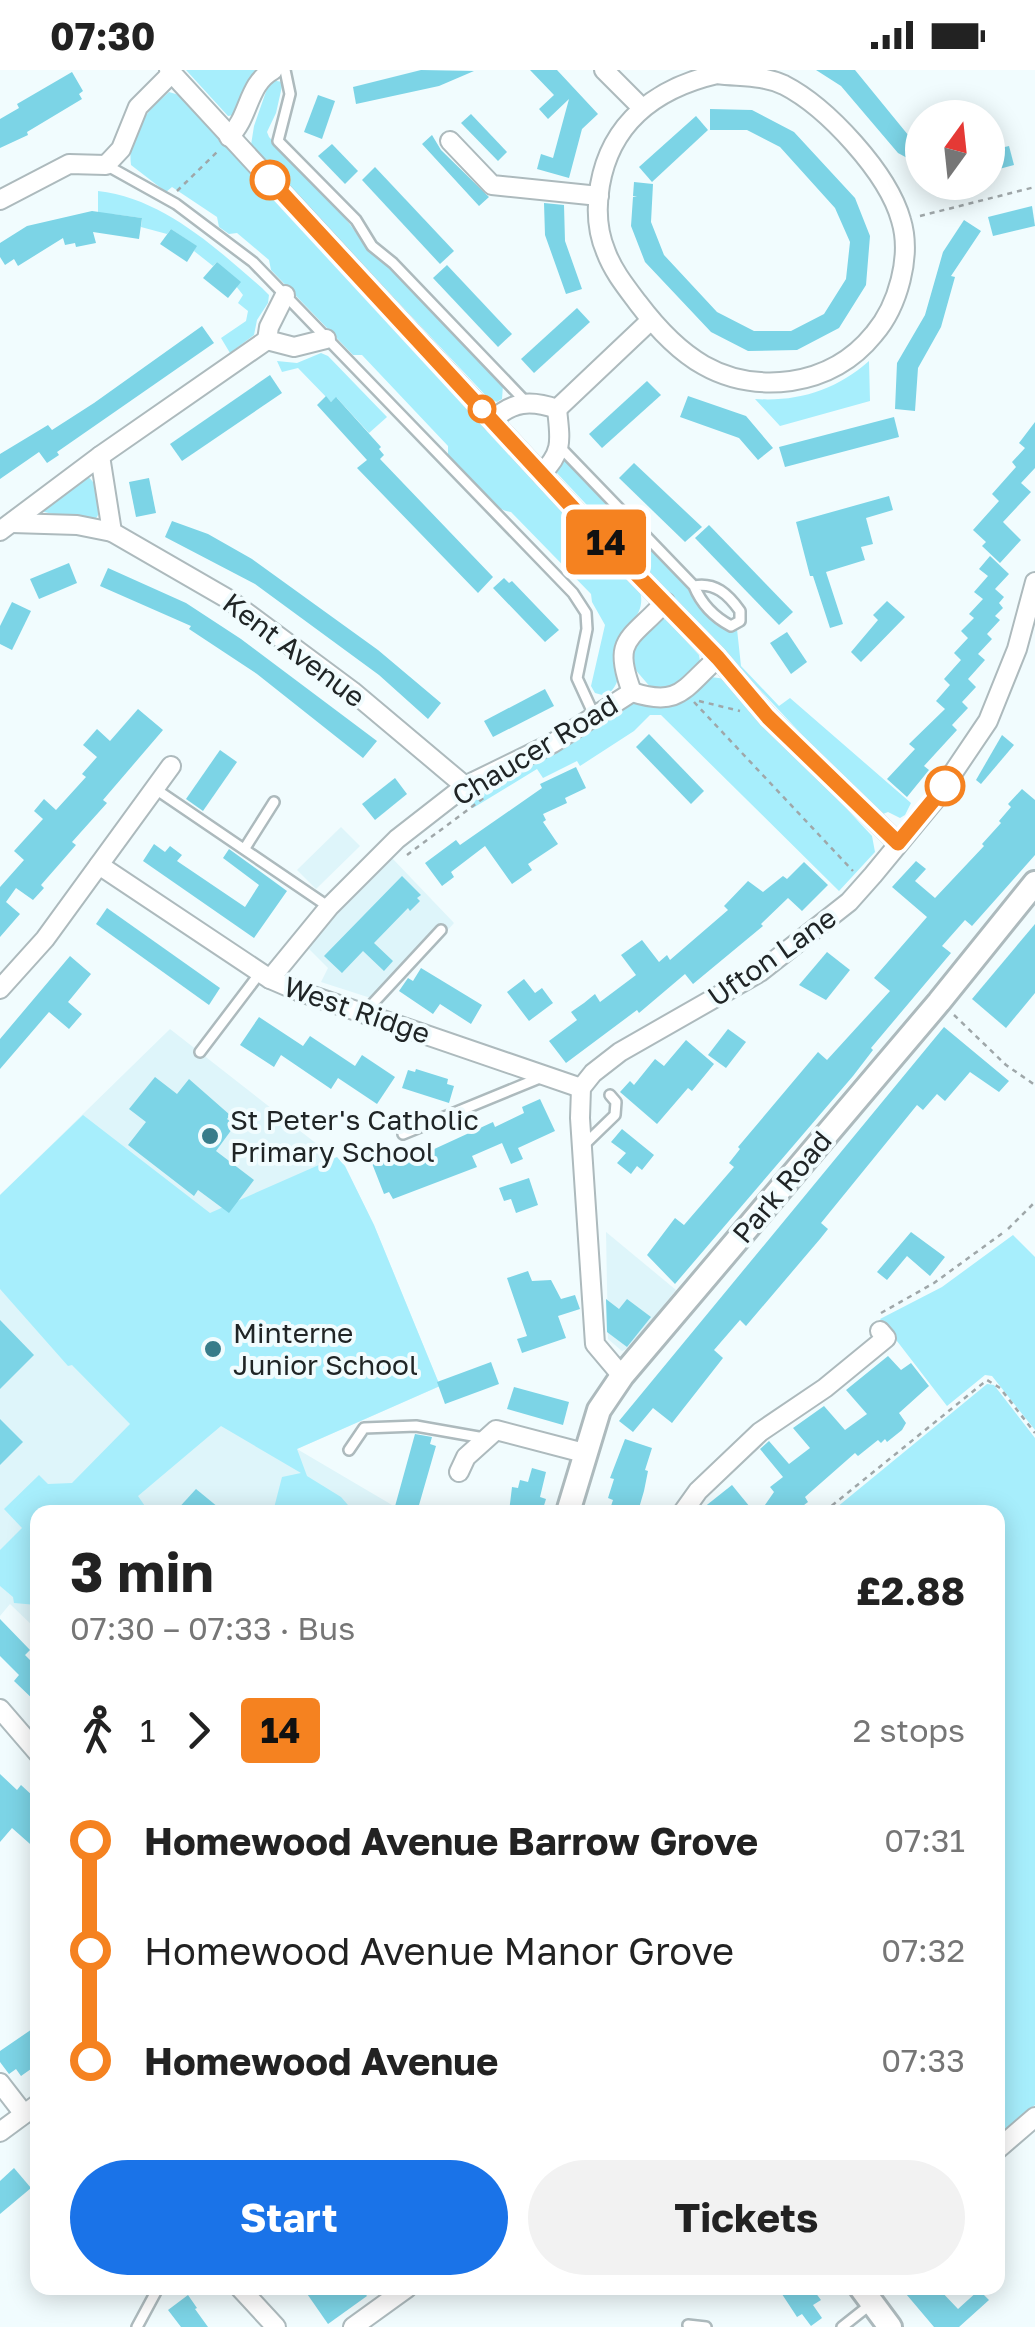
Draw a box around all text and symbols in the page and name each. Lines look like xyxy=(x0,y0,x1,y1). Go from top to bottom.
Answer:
text: 07:30 xyxy=(50,13,155,58)
north arrow xyxy=(905,100,1005,200)
map controls xyxy=(905,100,1005,200)
unlabelled marker xyxy=(251,161,289,199)
unlabelled marker xyxy=(469,396,495,422)
line badge: 14 xyxy=(561,510,651,574)
text: 14 xyxy=(586,521,626,563)
street label: Kent Avenue xyxy=(217,586,372,714)
street label: Chaucer Road xyxy=(446,687,623,812)
unlabelled marker xyxy=(926,767,964,805)
street label: Ufton Lane xyxy=(701,900,842,1013)
street label: West Ridge xyxy=(280,969,435,1050)
place label: St Peter's Catholic Primary School xyxy=(230,1103,479,1168)
street label: Park Road xyxy=(725,1124,838,1249)
marker: St Peter's Catholic Primary School xyxy=(199,1125,221,1147)
place label: Minterne Junior School xyxy=(233,1316,418,1381)
marker: Minterne Junior School xyxy=(202,1338,224,1360)
text: 3 min xyxy=(70,1538,214,1604)
text: £2.88 xyxy=(856,1568,965,1613)
text: 07:30 – 07:33 · Bus xyxy=(70,1609,355,1647)
icon: walk xyxy=(70,1703,125,1758)
icon: forward xyxy=(171,1703,226,1758)
text: 14 xyxy=(261,1709,300,1751)
text: 1 xyxy=(140,1711,156,1749)
text: 2 stops xyxy=(853,1711,965,1749)
text: Homewood Avenue Barrow Grove xyxy=(144,1818,758,1863)
text: 07:31 xyxy=(884,1821,965,1859)
text: Homewood Avenue Manor Grove xyxy=(144,1928,734,1973)
text: 07:32 xyxy=(881,1931,965,1969)
text: Homewood Avenue xyxy=(144,2038,498,2083)
text: 07:33 xyxy=(881,2041,965,2079)
button: Start xyxy=(70,2160,508,2275)
button: Tickets xyxy=(528,2160,965,2275)

